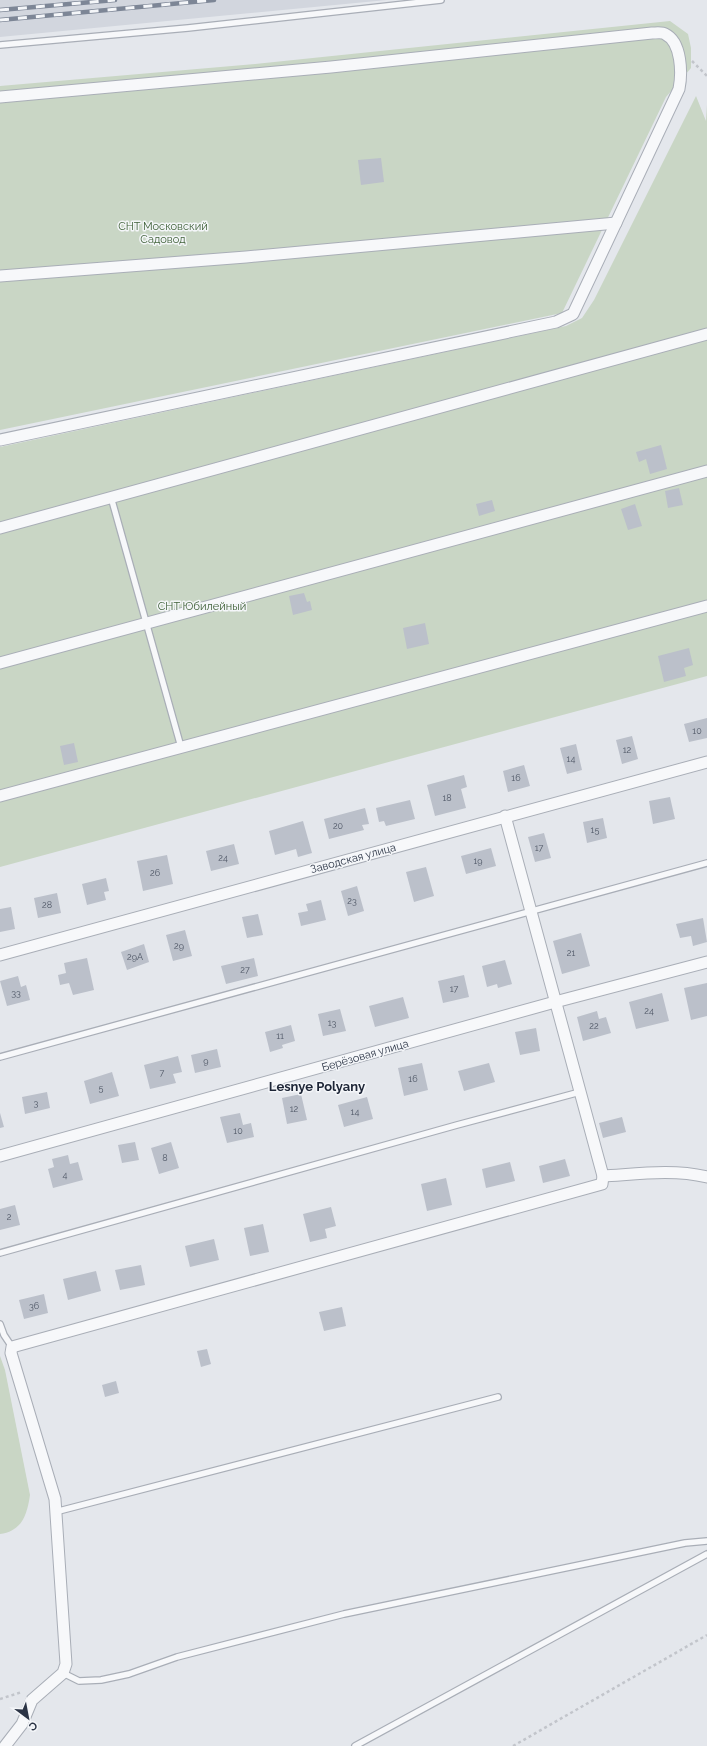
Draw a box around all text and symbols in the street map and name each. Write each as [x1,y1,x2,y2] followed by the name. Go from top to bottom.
[118,220,208,246] park label: СНТ Московский Садовод
[158,600,246,613] park label: СНТ Юбилейный
[692,726,702,736] house number: 10
[623,745,632,755] house number: 12
[567,754,575,764] house number: 14
[511,773,521,783] house number: 16
[442,793,452,803] house number: 18
[333,821,344,831] house number: 20
[591,825,599,835] house number: 15
[309,841,397,876] street label: Заводская улица
[535,843,543,853] house number: 17
[218,853,228,863] house number: 24
[473,856,483,866] house number: 19
[150,868,161,878] house number: 26
[347,896,357,906] house number: 23
[42,900,52,910] house number: 28
[174,941,184,951] house number: 29
[567,948,575,958] house number: 21
[127,952,143,962] house number: 29А
[240,965,250,975] house number: 27
[450,984,458,994] house number: 17
[11,988,21,998] house number: 33
[644,1006,654,1016] house number: 24
[328,1018,337,1028] house number: 13
[589,1021,599,1031] house number: 22
[276,1031,284,1041] house number: 11
[320,1037,410,1074] street label: Берёзовая улица
[203,1056,209,1066] house number: 9
[160,1068,165,1078] house number: 7
[408,1074,418,1084] house number: 16
[269,1079,365,1094] district label: Lesnye Polyany
[99,1083,104,1093] house number: 5
[34,1098,39,1108] house number: 3
[290,1104,299,1114] house number: 12
[351,1107,359,1117] house number: 14
[233,1126,243,1136] house number: 10
[162,1153,168,1163] house number: 8
[63,1170,68,1180] house number: 4
[7,1212,12,1222] house number: 2
[29,1301,40,1311] house number: 36
[8,1698,48,1738] north arrow
[26,1719,40,1734] text: С

